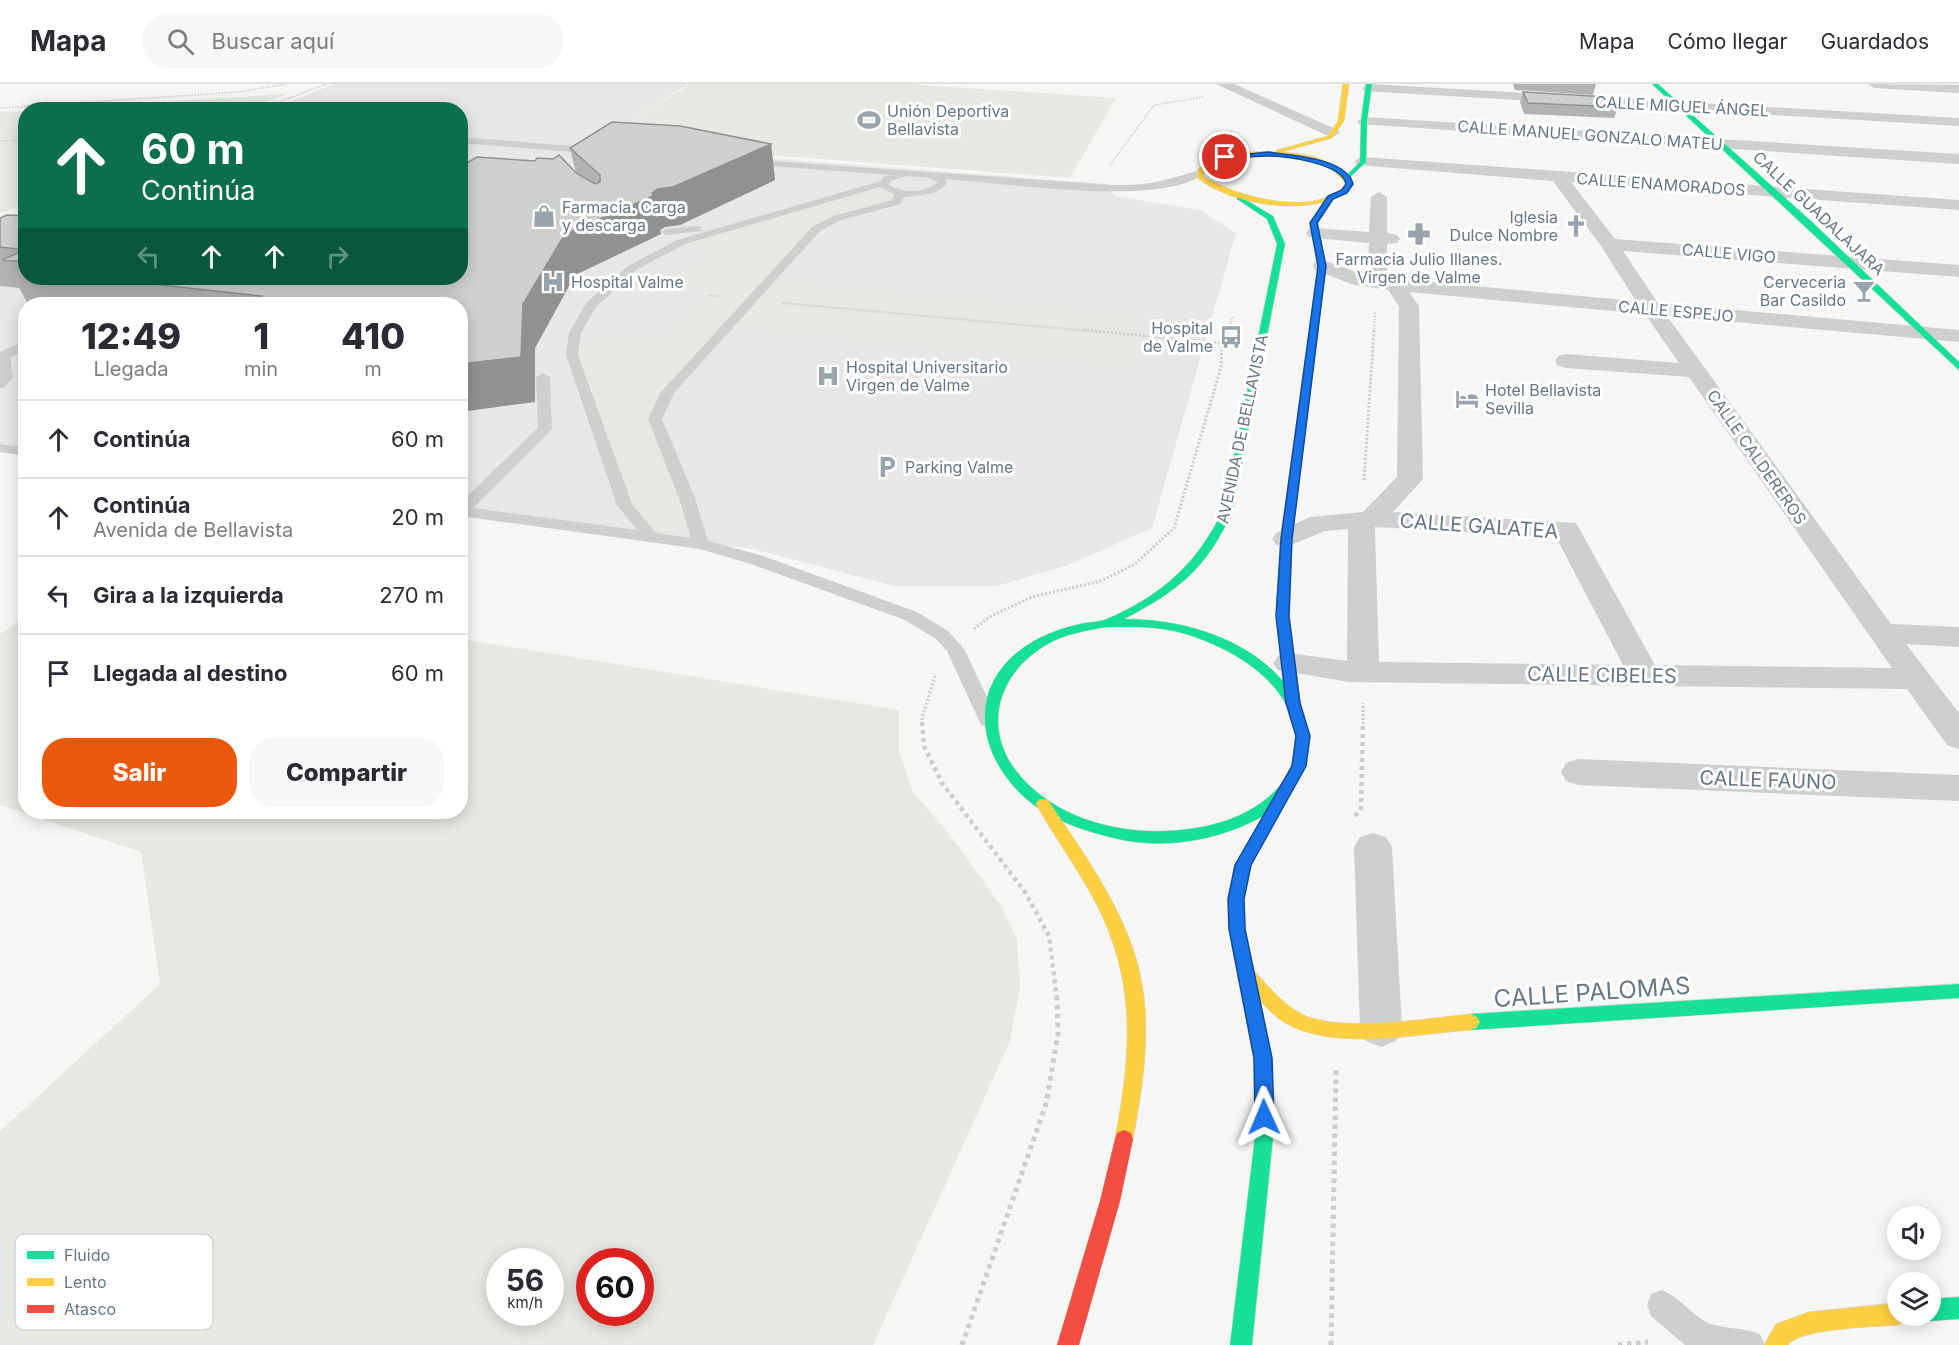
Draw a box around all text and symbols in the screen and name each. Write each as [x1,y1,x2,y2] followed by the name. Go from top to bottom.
[143,14,563,68] search box
[30,24,107,58] text: Mapa
[164,25,197,58] icon: search
[212,28,334,54] text: Buscar aquí
[1579,29,1635,54] text: Mapa
[1668,29,1787,54] text: Cómo llegar
[1820,29,1929,54] text: Guardados
[1595,91,1769,121] street label: CALLE MIGUEL ÁNGEL
[887,101,1009,139] place label: Unión Deportiva Bellavista
[856,107,882,133] sports icon: Unión Deportiva Bellavista
[1457,116,1723,154] street label: CALLE MANUEL GONZALO MATEU
[141,123,245,174] text: 60 m
[42,126,120,204] icon: ahead
[1199,131,1250,182] pin
[1208,140,1241,173] icon: arrive
[1749,147,1889,279] street label: CALLE GUADALAJARA
[1576,168,1746,200] street label: CALLE ENAMORADOS
[141,174,255,207] text: Continúa
[562,197,686,235] place label: Farmacia. Carga y descarga
[531,203,557,229] shop icon: Farmacia. Carga y descarga
[1450,207,1558,245] place label: Iglesia Dulce Nombre
[1563,213,1589,239] church icon: Iglesia Dulce Nombre
[1406,221,1432,247] pharmacy icon: Farmacia Julio Illanes. Virgen de Valme
[1681,239,1777,267] street label: CALLE VIGO
[132,240,165,273] icon: left
[195,240,228,273] icon: ahead
[258,240,291,273] icon: ahead
[321,240,354,273] icon: right
[1335,249,1503,287] place label: Farmacia Julio Illanes. Virgen de Valme
[540,269,566,295] hospital icon: Hospital Valme
[571,272,684,292] place label: Hospital Valme
[1760,272,1846,310] place label: Cerveceria Bar Casildo
[1851,278,1877,304] bar icon: Cerveceria Bar Casildo
[1617,296,1735,326] street label: CALLE ESPEJO
[81,314,181,358] text: 12:49
[253,314,269,358] text: 1
[341,314,405,358] text: 410
[1143,318,1213,356] place label: Hospital de Valme
[1218,324,1244,350] bus stop icon: Hospital de Valme
[1212,333,1272,525] street label: AVENIDA DE BELLAVISTA
[94,357,168,381] text: Llegada
[244,357,278,381] text: min
[364,357,382,381] text: m
[846,357,1008,395] place label: Hospital Universitario Virgen de Valme
[815,363,841,389] hospital icon: Hospital Universitario Virgen de Valme
[1485,380,1601,418] place label: Hotel Bellavista Sevilla
[1454,386,1480,412] hotel icon: Hotel Bellavista Sevilla
[1703,386,1811,528] street label: CALLE CALDEREROS
[42,423,75,456] icon: ahead
[93,426,191,452] text: Continúa
[391,426,444,452] text: 60 m
[874,454,900,480] parking icon: Parking Valme
[905,457,1013,477] place label: Parking Valme
[93,492,191,518] text: Continúa
[42,501,75,534] icon: ahead
[391,504,444,530] text: 20 m
[1399,508,1559,544] street label: CALLE GALATEA
[93,518,293,542] text: Avenida de Bellavista
[42,579,75,612] icon: left
[93,582,284,608] text: Gira a la izquierda
[379,582,444,608] text: 270 m
[42,657,75,690] icon: arrive
[93,660,287,686] text: Llegada al destino
[391,660,444,686] text: 60 m
[1527,662,1677,688] street label: CALLE CIBELES
[42,738,237,807] button: Salir
[249,738,444,807] button: Compartir
[1699,766,1837,794] street label: CALLE FAUNO
[1493,971,1691,1013] street label: CALLE PALOMAS
[1232,1085,1296,1149] position arrow
[1887,1206,1941,1326] map controls
[1887,1206,1941,1260] button: sound
[15,1234,213,1330] legend
[64,1245,110,1265] text: Fluido
[576,1248,654,1326] speed limit sign: 60
[506,1262,544,1298] text: 56
[64,1272,107,1292] text: Lento
[1887,1272,1941,1326] button: layers
[507,1293,543,1312] text: km/h
[64,1299,116,1319] text: Atasco

